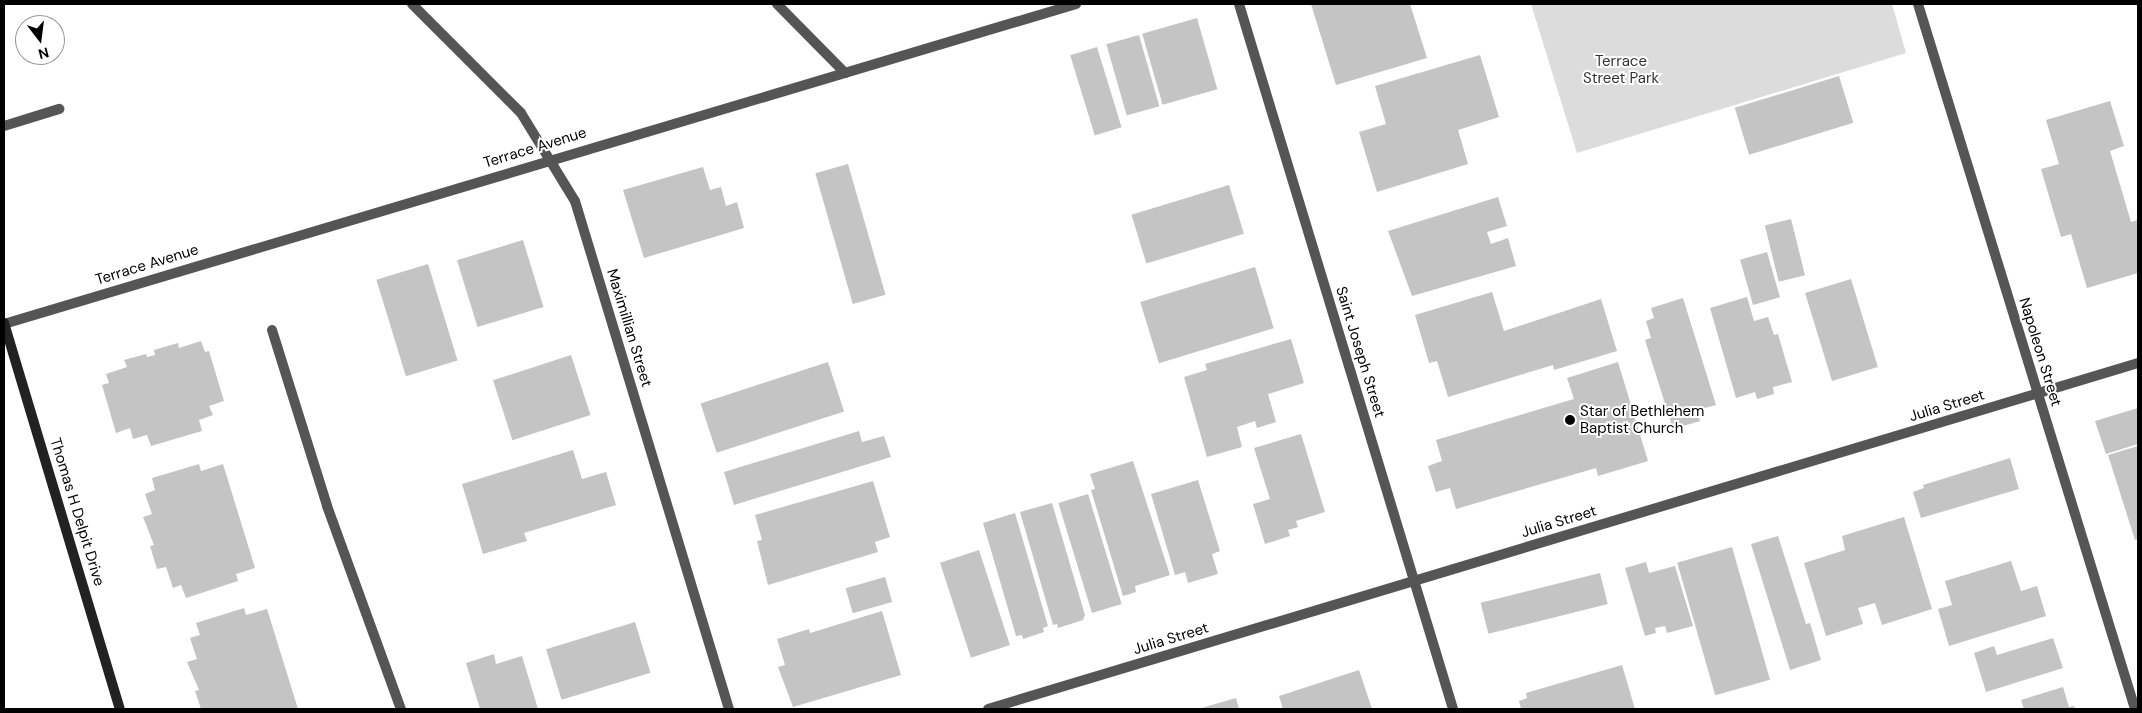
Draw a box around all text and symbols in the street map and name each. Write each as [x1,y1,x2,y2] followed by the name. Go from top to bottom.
[15,15,65,65] north arrow
[36,44,51,64] text: N
[1583,52,1659,87] park label: Terrace Street Park
[481,124,589,172] street label: Terrace Avenue
[93,241,201,289] street label: Terrace Avenue
[603,267,655,389] street label: Maximillian Street
[1332,284,1388,420] street label: Saint Joseph Street
[2015,295,2065,409] street label: Napoleon Street
[1907,386,1987,426] street label: Julia Street
[1580,402,1704,437] place label: Star of Bethlehem Baptist Church
[1564,414,1576,426] marker: Star of Bethlehem Baptist Church
[46,436,108,588] street label: Thomas H Delpit Drive
[1519,502,1599,542] street label: Julia Street
[1131,619,1211,659] street label: Julia Street

